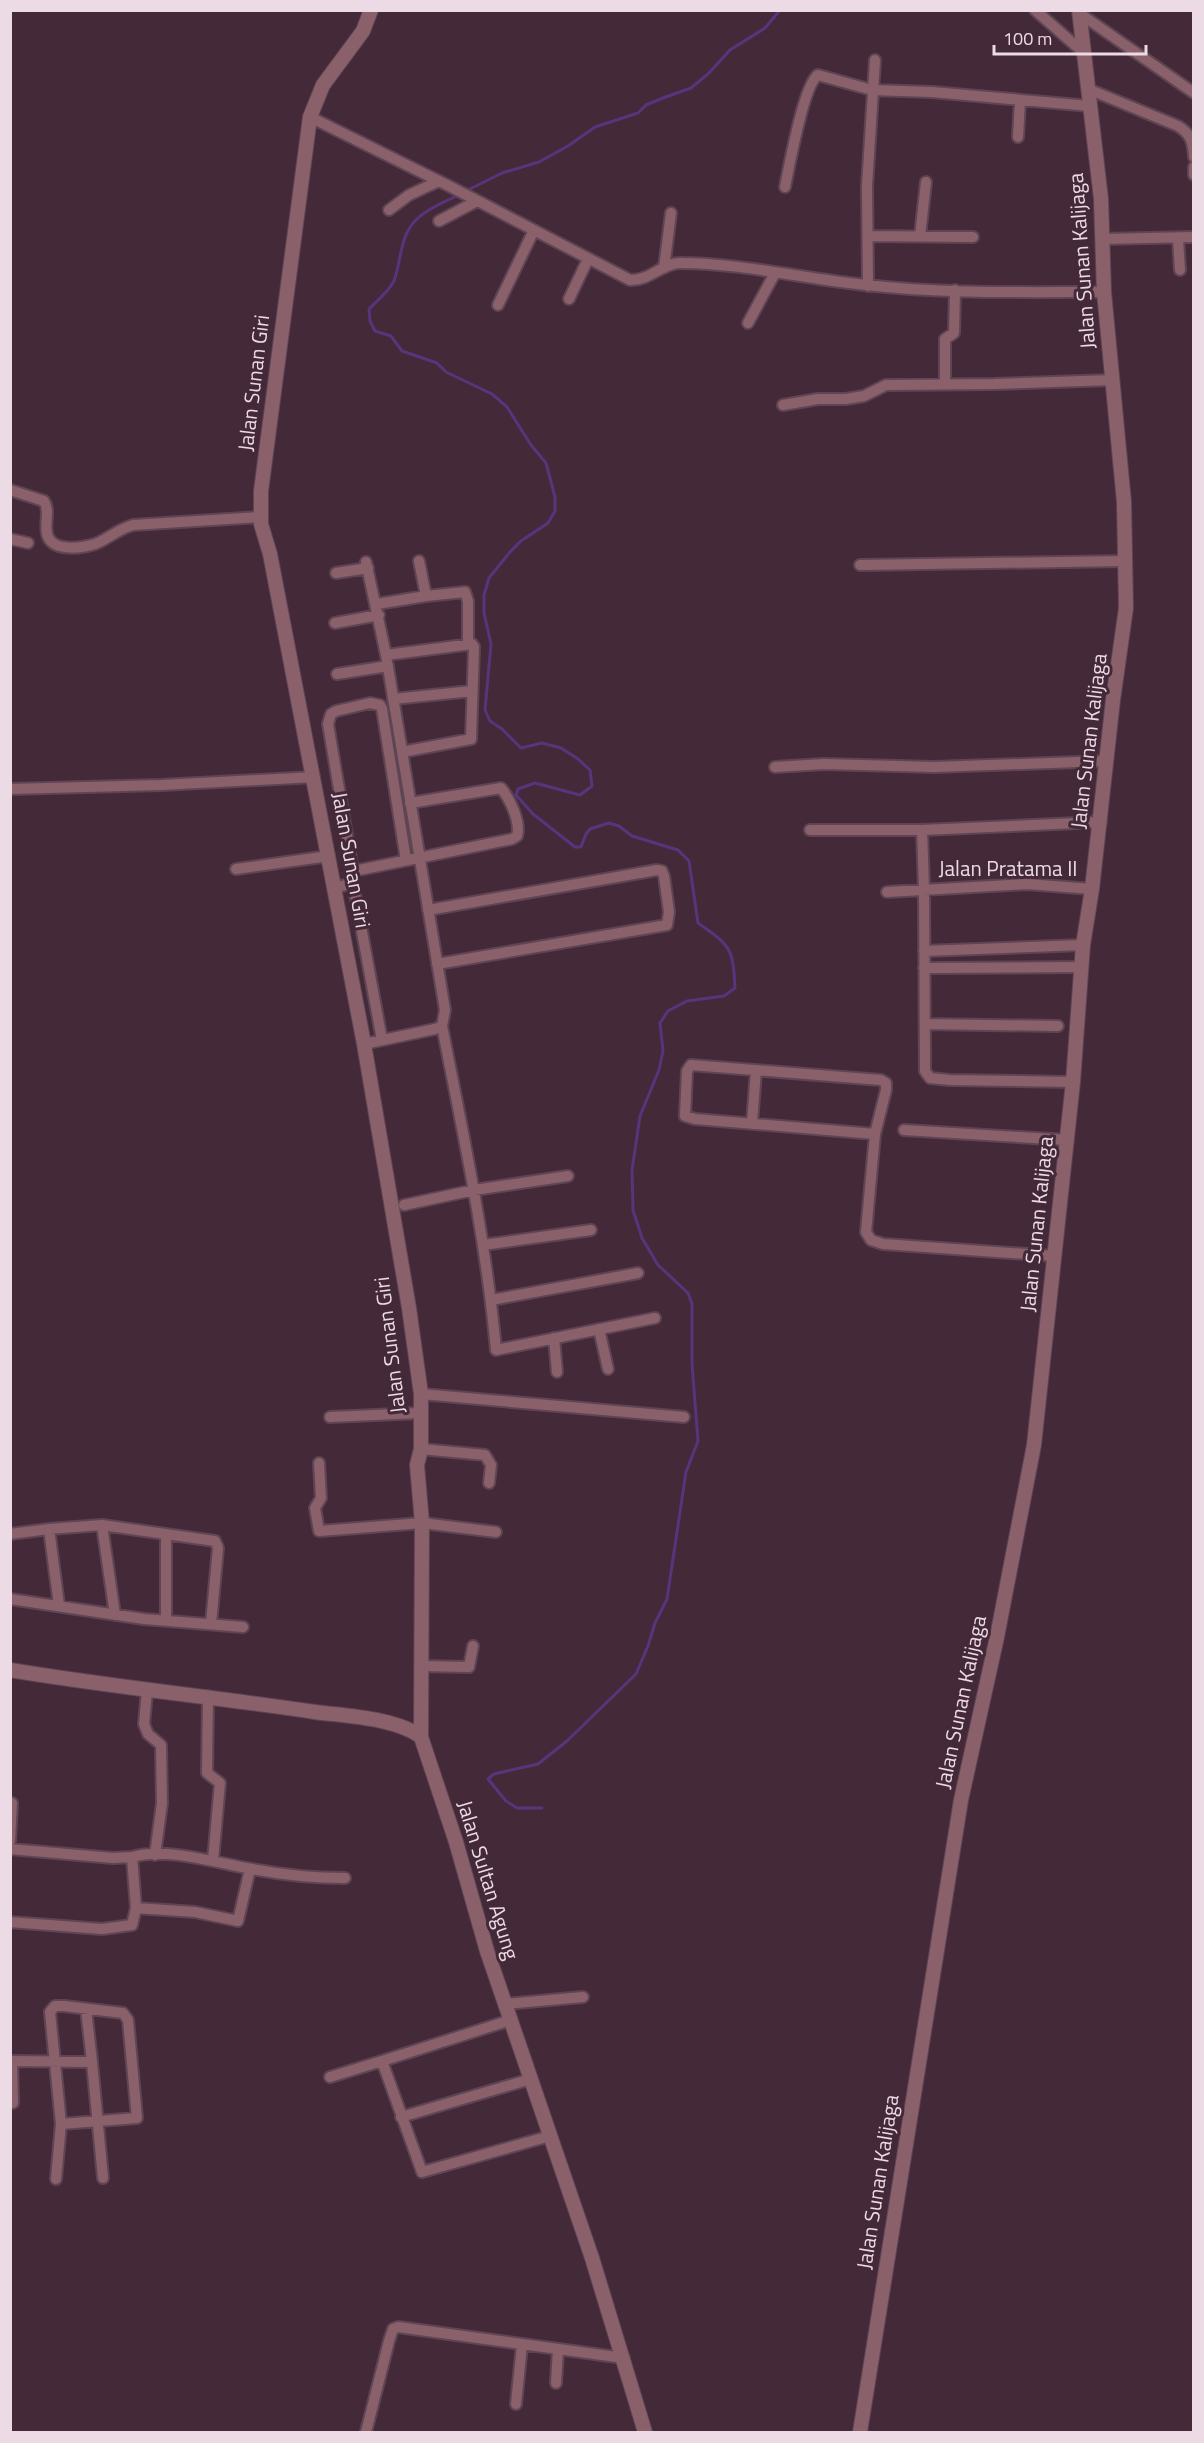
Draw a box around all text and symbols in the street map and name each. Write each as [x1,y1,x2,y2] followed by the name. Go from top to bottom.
[994,18,1146,56] scale bar
[1003,25,1052,52] text: 100 m
[1059,171,1103,350] street label: Jalan Sunan Kalijaga
[229,313,277,453] street label: Jalan Sunan Giri
[1061,651,1115,830] street label: Jalan Sunan Kalijaga
[324,789,380,930] street label: Jalan Sunan Giri
[938,852,1078,884] street label: Jalan Pratama II
[1011,1134,1061,1313] street label: Jalan Sunan Kalijaga
[365,1275,413,1415] street label: Jalan Sunan Giri
[926,1612,994,1791] street label: Jalan Sunan Kalijaga
[449,1796,528,1964] street label: Jalan Sultan Agung
[847,2092,907,2271] street label: Jalan Sunan Kalijaga

